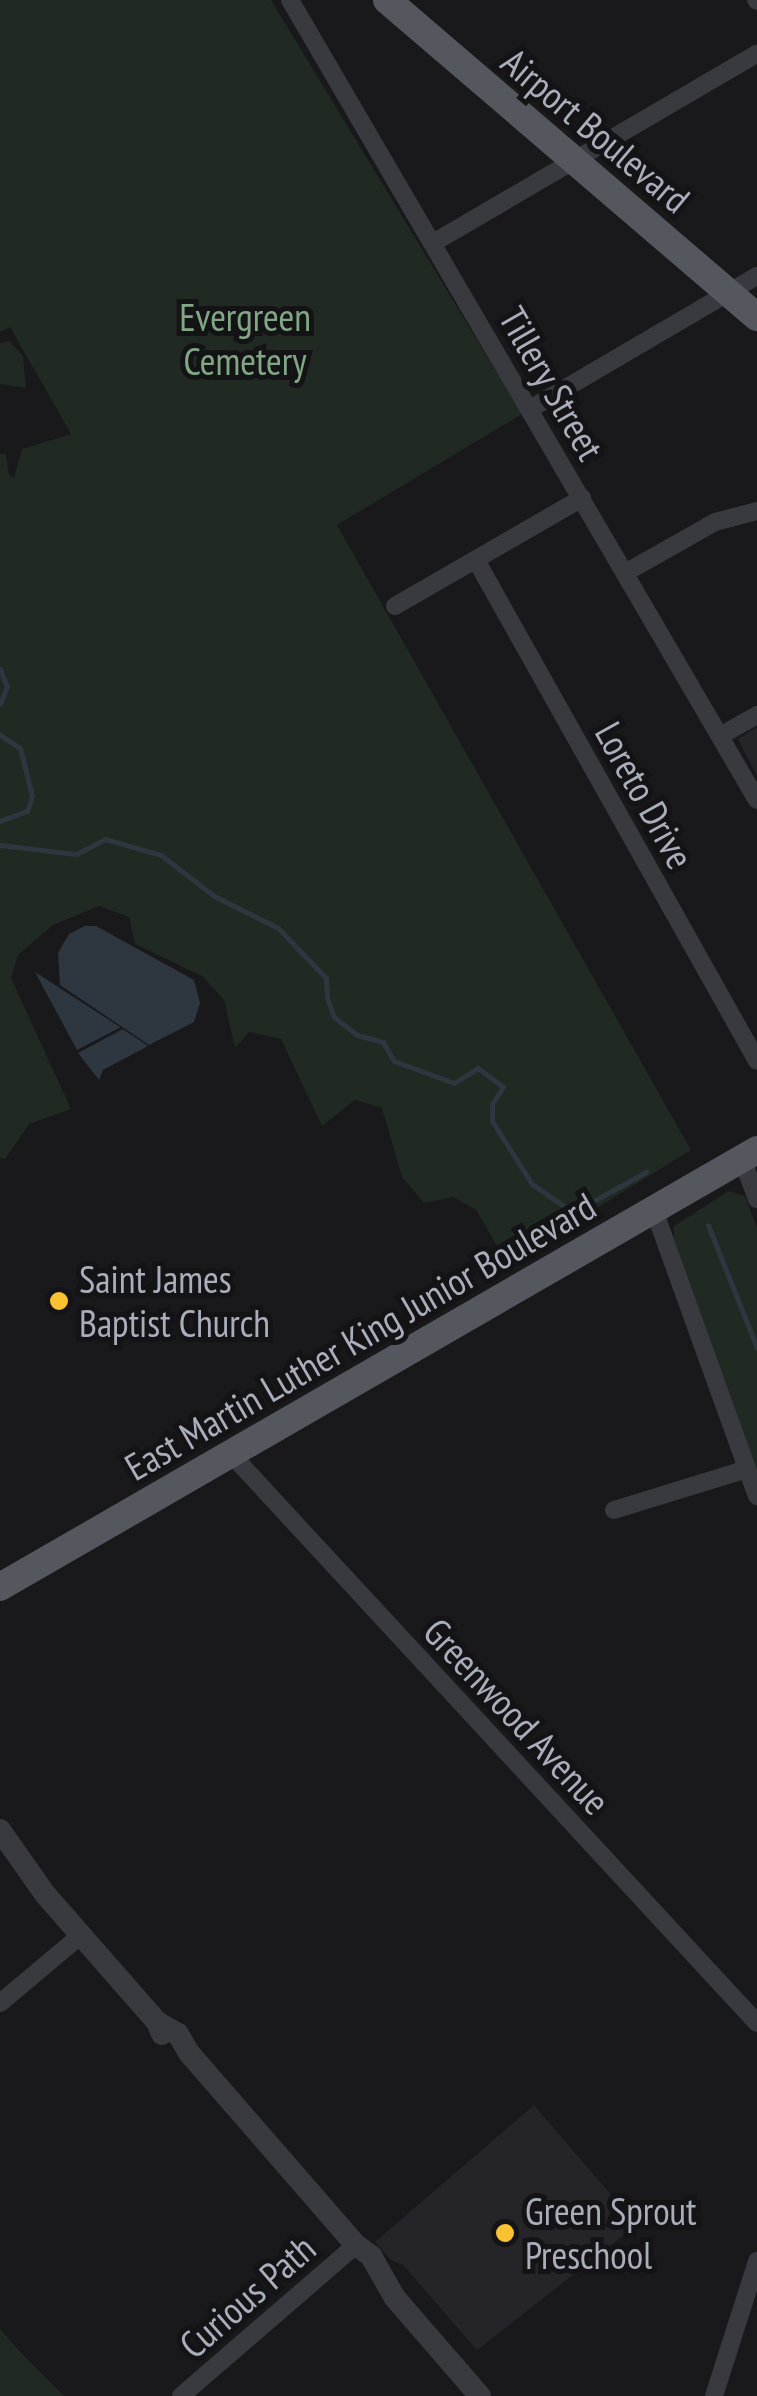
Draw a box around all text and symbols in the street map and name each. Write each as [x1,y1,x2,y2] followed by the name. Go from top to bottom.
[493,38,699,222] street label: Airport Boulevard
[179,294,311,383] park label: Evergreen Cemetery
[490,298,614,468] street label: Tillery Street
[586,714,704,876] street label: Loreto Drive
[117,1182,603,1490] street label: East Martin Luther King Junior Boulevard
[79,1256,270,1346] place label: Saint James Baptist Church
[48,1290,70,1312] marker: Saint James Baptist Church
[414,1608,620,1824] street label: Greenwood Avenue
[525,2188,696,2278] place label: Green Sprout Preschool
[494,2222,516,2244] marker: Green Sprout Preschool
[170,2225,324,2367] street label: Curious Path

